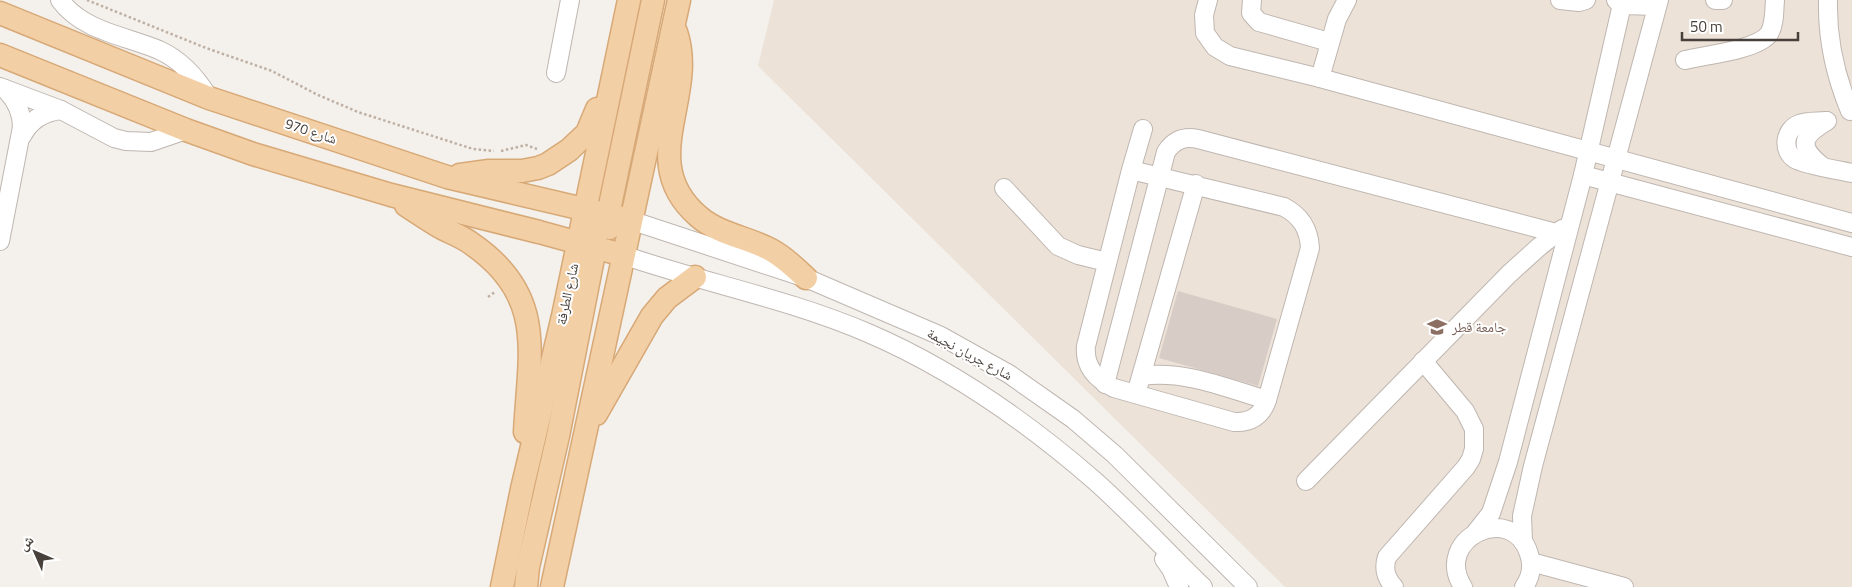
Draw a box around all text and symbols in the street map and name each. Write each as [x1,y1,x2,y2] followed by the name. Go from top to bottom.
[1682,10,1798,42] scale bar
[1690,15,1723,38] text: 50 m
[283,112,340,149] street label: شارع 970
[550,261,583,327] street label: شارع الطرفة
[1426,316,1448,338] school or university icon: جامعة قطر
[1451,316,1506,337] place label: جامعة قطر
[924,322,1017,385] street label: شارع جريان نجيمة
[10,527,60,577] north arrow
[13,530,38,555] text: ش

